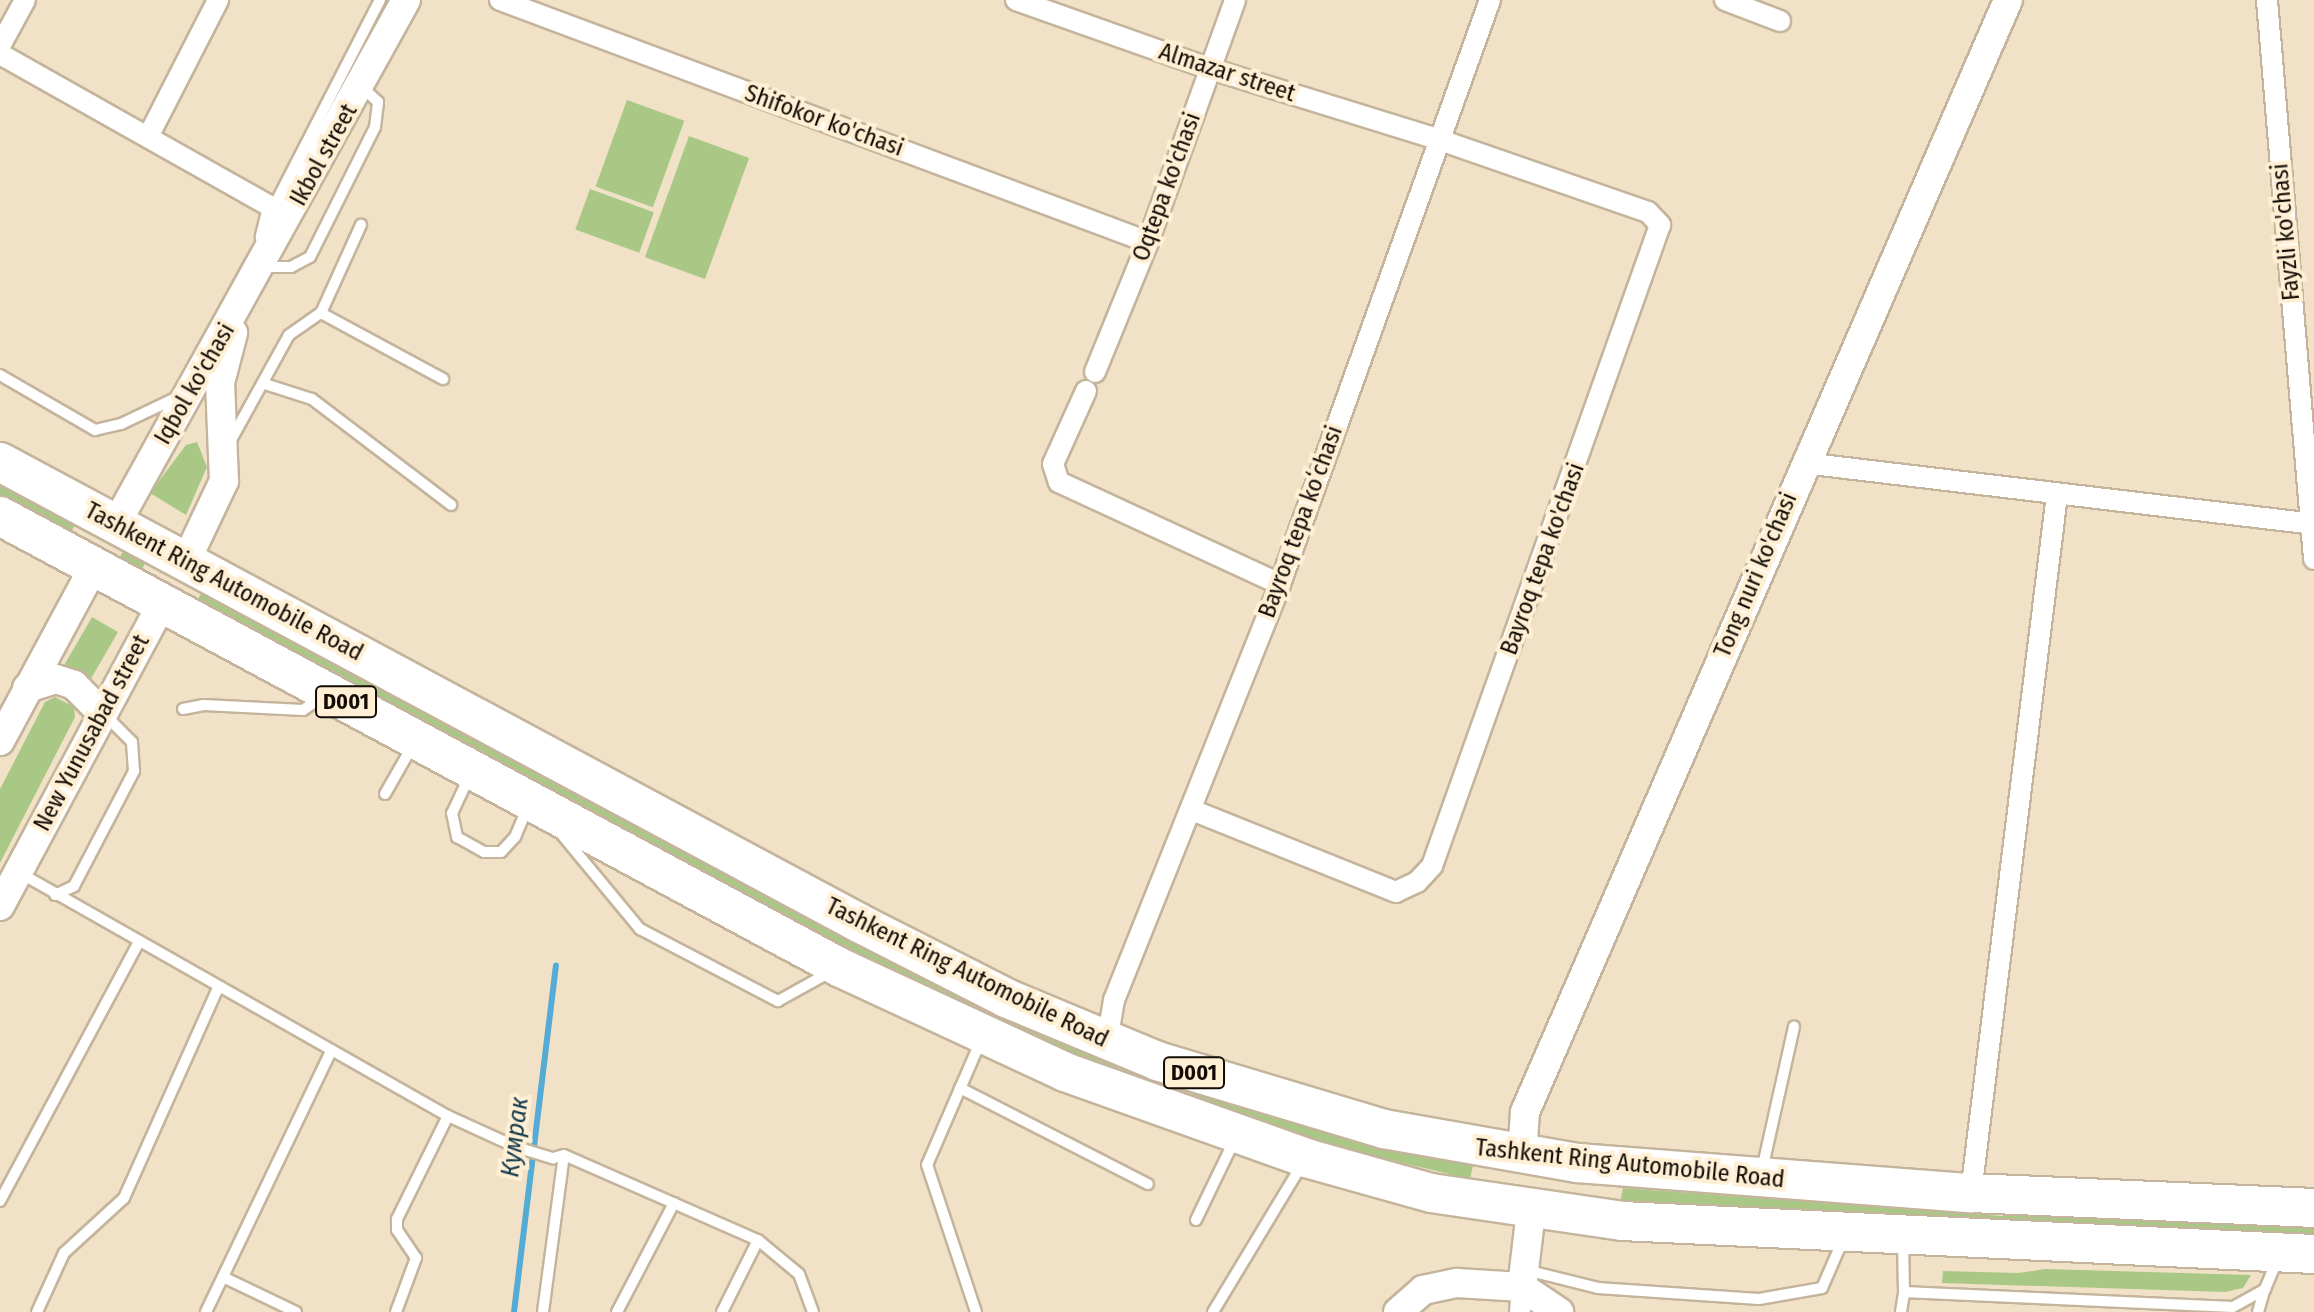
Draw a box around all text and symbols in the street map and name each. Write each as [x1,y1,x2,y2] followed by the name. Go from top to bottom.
[1155,37,1299,109] street label: Almazar street
[741,79,907,163] street label: Shifokor ko'chasi
[284,99,364,211] street label: Ikbol street
[1127,109,1207,265] street label: Oqtepa ko'chasi
[2266,162,2306,302] street label: Fayzli ko'chasi
[149,318,241,450] street label: Iqbol ko'chasi
[1253,422,1349,622] street label: Bayroq tepa koʻchasi
[1495,459,1591,659] street label: Bayroq tepa ko'chasi
[1708,488,1804,662] street label: Tong nuri ko'chasi
[80,496,368,668] street label: Tashkent Ring Automobile Road
[28,630,156,836] street label: New Yunusabad street
[314,684,378,720] road number: D001
[821,892,1113,1054] street label: Tashkent Ring Automobile Road
[1162,1055,1226,1091] road number: D001
[495,1095,535,1179] water label: Кумрак
[1474,1133,1786,1195] street label: Tashkent Ring Automobile Road

